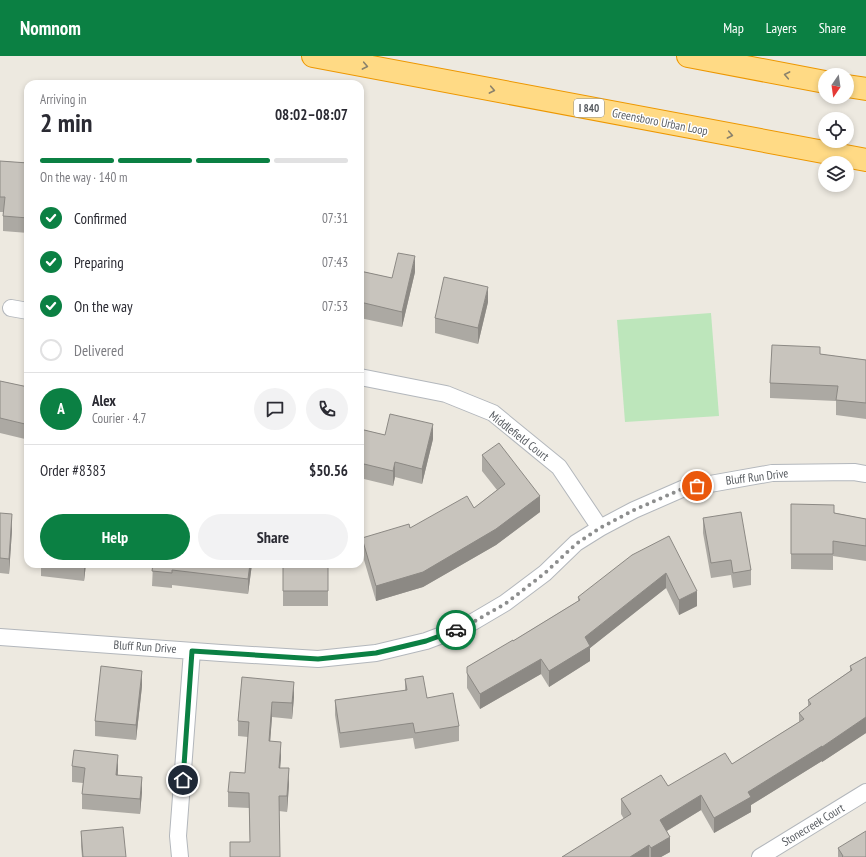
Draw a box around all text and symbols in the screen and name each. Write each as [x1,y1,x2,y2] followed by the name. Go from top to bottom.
[20,16,81,40] text: Nomnom
[723,19,744,37] text: Map
[766,19,797,37] text: Layers
[819,19,846,37] text: Share
[361,61,368,70] one-way arrow
[818,68,854,104] north arrow
[818,68,854,192] map controls
[784,71,790,79] one-way arrow
[489,85,495,94] one-way arrow
[40,91,87,108] text: Arriving in
[574,99,604,117] road number: I 840
[275,105,348,124] text: 08:02–08:07
[611,105,709,138] street label: Greensboro Urban Loop
[40,106,93,139] text: 2 min
[818,112,854,148] button: locate
[727,130,733,138] one-way arrow
[818,156,854,192] button: layers
[40,169,127,186] text: On the way · 140 m
[40,207,62,229] icon: check
[74,209,127,228] text: Confirmed
[322,210,348,227] text: 07:31
[40,251,62,273] icon: check
[74,253,124,272] text: Preparing
[322,254,348,271] text: 07:43
[40,295,62,317] icon: check
[74,297,133,316] text: On the way
[322,298,348,315] text: 07:53
[74,341,124,360] text: Delivered
[254,388,296,430] button: chat
[306,388,348,430] button: phone
[92,391,116,410] text: Alex
[57,399,65,418] text: A
[486,408,553,464] street label: Middlefield Court
[92,410,146,427] text: Courier · 4.7
[40,461,106,480] text: Order #8383
[309,461,348,480] text: $50.56
[725,465,789,488] street label: Bluff Run Drive
[680,469,714,503] pin
[686,475,708,497] icon: bag
[40,514,190,560] button: Help
[198,514,348,560] button: Share
[436,610,476,650] courier
[445,619,467,641] icon: car
[113,637,177,656] street label: Bluff Run Drive
[166,763,200,797] pin
[172,769,194,791] icon: home
[779,800,847,849] street label: Stonecreek Court

